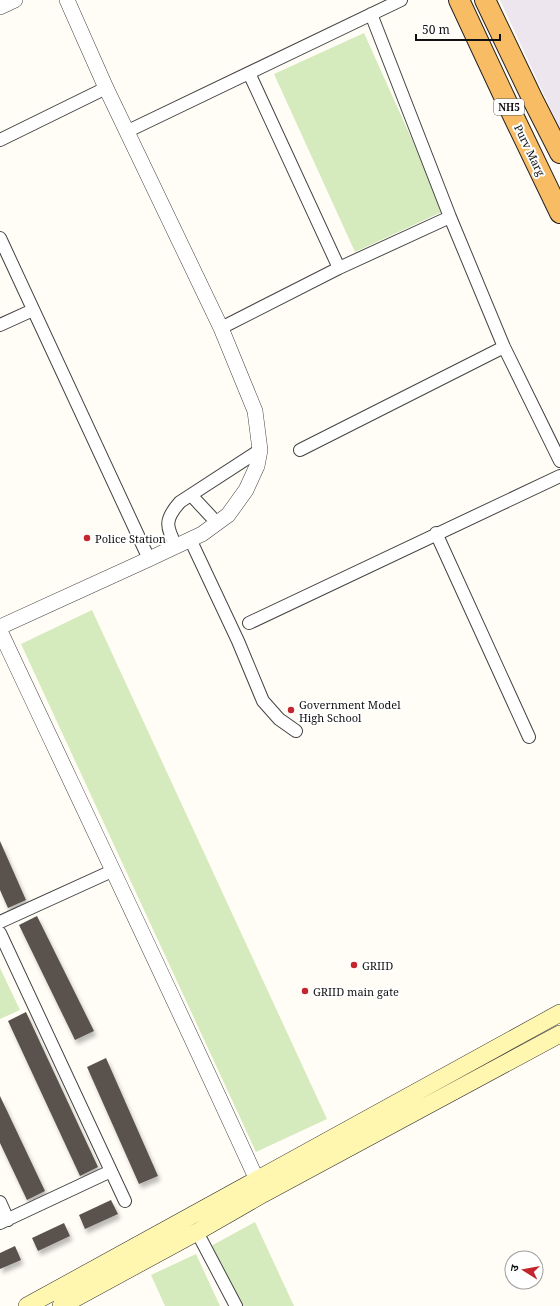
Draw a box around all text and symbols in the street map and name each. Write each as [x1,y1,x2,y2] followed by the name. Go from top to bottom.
[416,16,500,42] scale bar
[422,21,450,38] text: 50 m
[494,99,524,115] road number: NH5
[511,122,549,178] street label: Purv Marg
[95,531,166,546] place label: Police Station
[82,533,92,543] marker: Police Station
[299,697,401,725] place label: Government Model High School
[286,705,296,715] marker: Government Model High School
[362,958,393,973] place label: GRIID
[349,960,359,970] marker: GRIID
[313,984,399,999] place label: GRIID main gate
[300,986,310,996] marker: GRIID main gate
[504,1250,544,1290] north arrow
[506,1263,522,1273] text: उ

